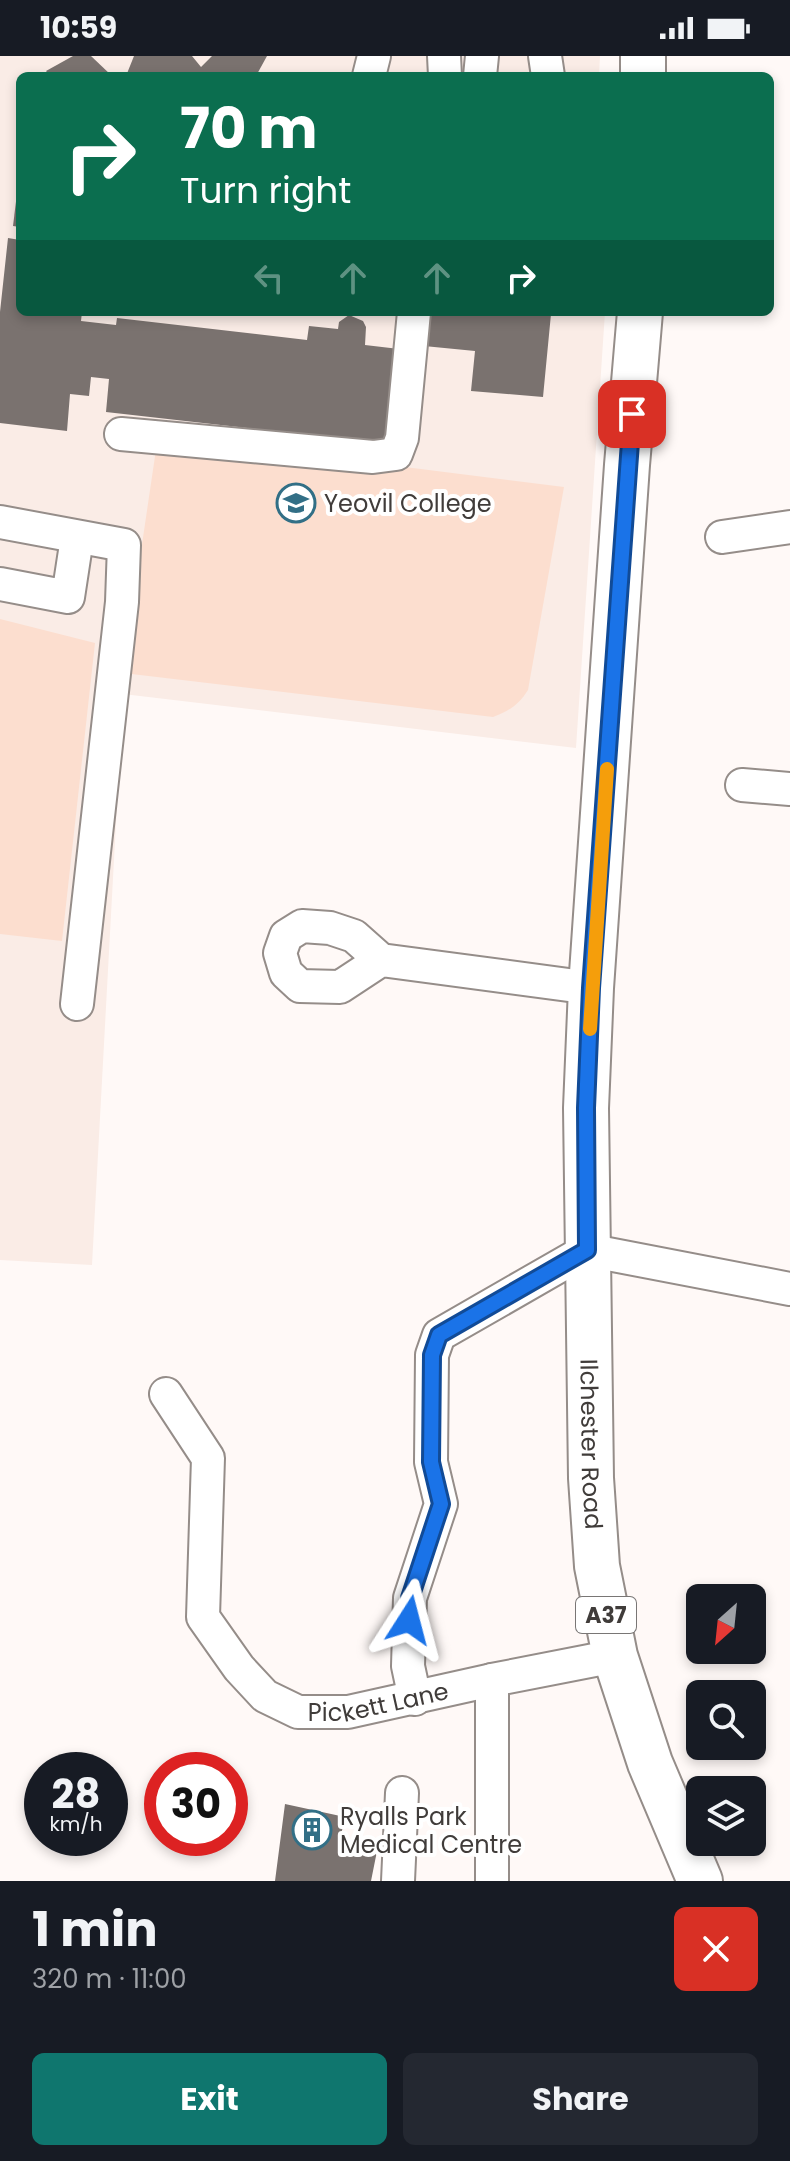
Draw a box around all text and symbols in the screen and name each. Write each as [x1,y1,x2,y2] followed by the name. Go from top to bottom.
[40,6,117,49] text: 10:59
[180,89,318,168] text: 70 m
[48,104,152,208] icon: right
[180,165,351,216] text: Turn right
[247,256,291,300] icon: left
[331,256,375,300] icon: ahead
[415,256,459,300] icon: ahead
[499,256,543,300] icon: right
[598,380,666,448] pin
[610,392,654,436] icon: arrive
[275,482,317,524] school or university icon: Yeovil College
[324,487,492,520] place label: Yeovil College
[573,1359,611,1530] street label: Ilchester Road
[367,1578,451,1662] position arrow
[686,1584,766,1664] north arrow
[686,1584,766,1856] map controls
[576,1597,636,1633] road number: A37
[308,1674,451,1729] street label: Pickett Lane
[686,1680,766,1760] button: search
[144,1752,248,1856] speed limit sign: 30
[52,1766,100,1822] text: 28
[686,1776,766,1856] button: layers
[340,1800,522,1861] place label: Ryalls Park Medical Centre
[291,1809,333,1851] building icon: Ryalls Park Medical Centre
[49,1810,103,1838] text: km/h
[32,1896,158,1963] text: 1 min
[674,1907,758,1991] button: close
[32,1961,187,1997] text: 320 m · 11:00
[32,2053,387,2145] button: Exit
[403,2053,758,2145] button: Share

